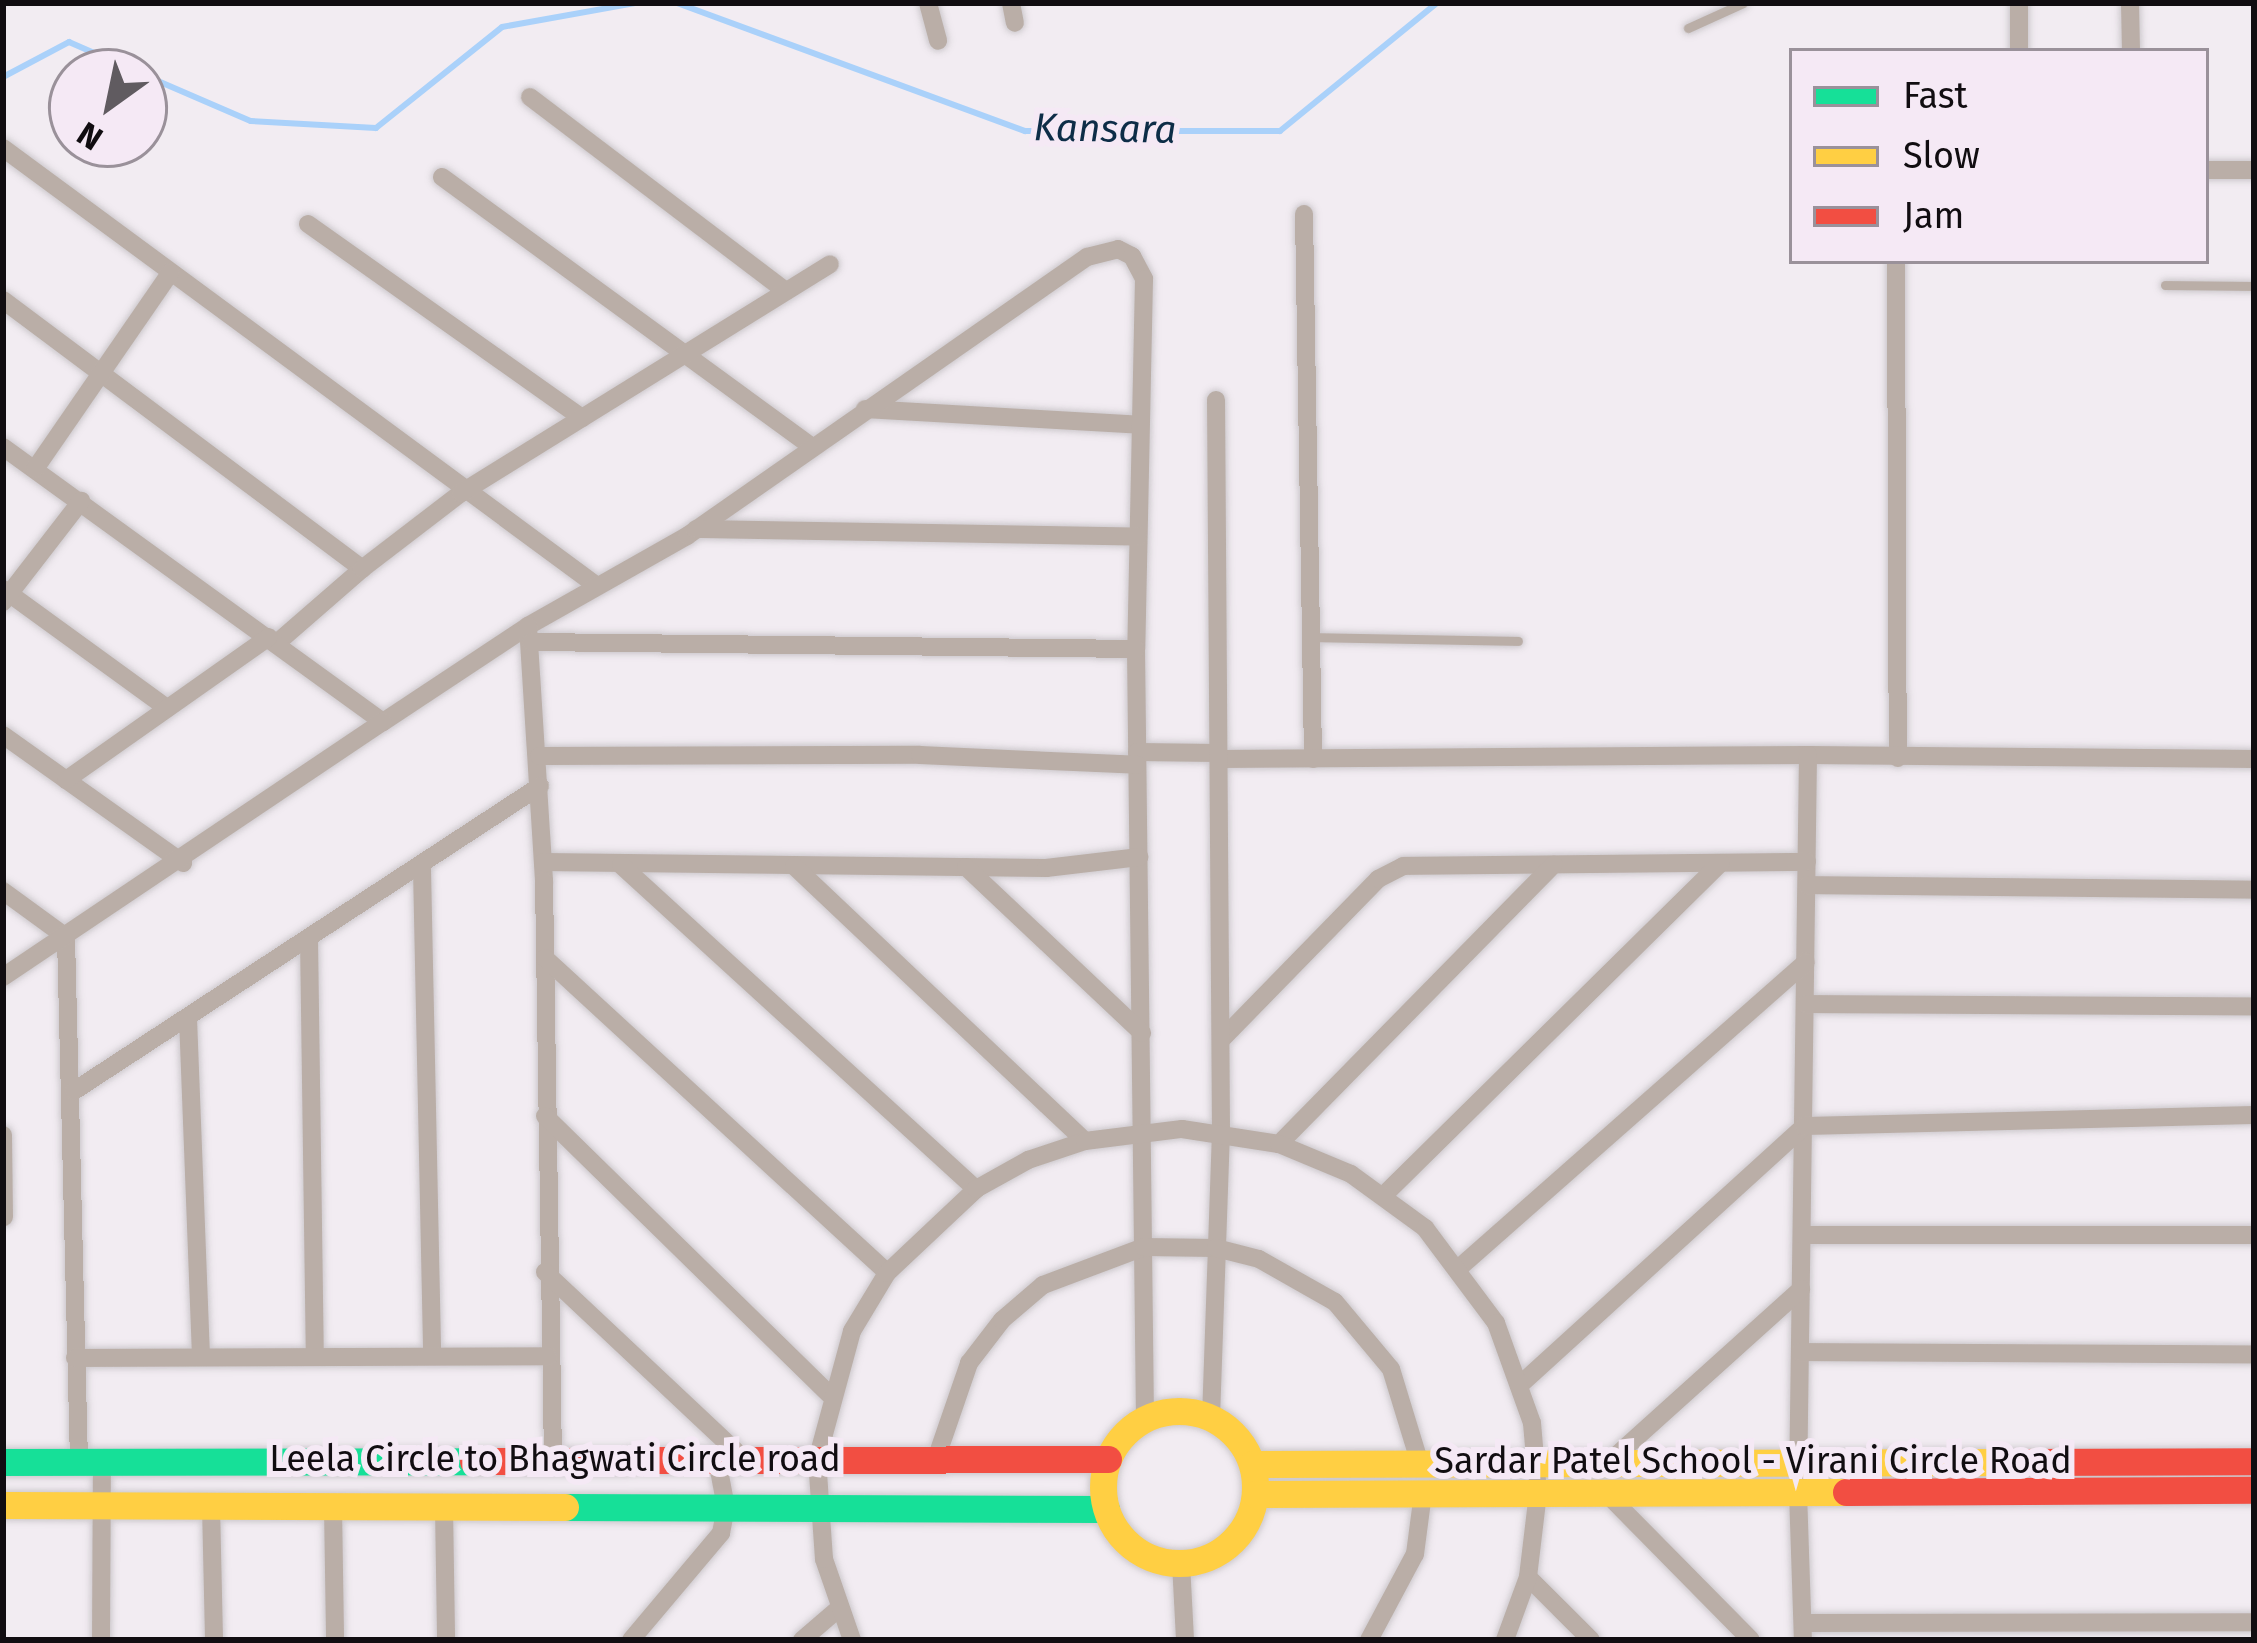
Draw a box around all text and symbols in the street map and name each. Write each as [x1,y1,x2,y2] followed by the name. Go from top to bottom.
[48,48,168,168] north arrow
[1789,48,2209,264] legend
[1903,74,1968,118] text: Fast
[1033,104,1177,154] water label: Kansara
[70,113,110,158] text: N
[1903,134,1980,178] text: Slow
[1903,194,1964,238] text: Jam
[269,1438,841,1482] street label: Leela Circle to Bhagwati Circle road
[1434,1440,2072,1484] street label: Sardar Patel School - Virani Circle Road

